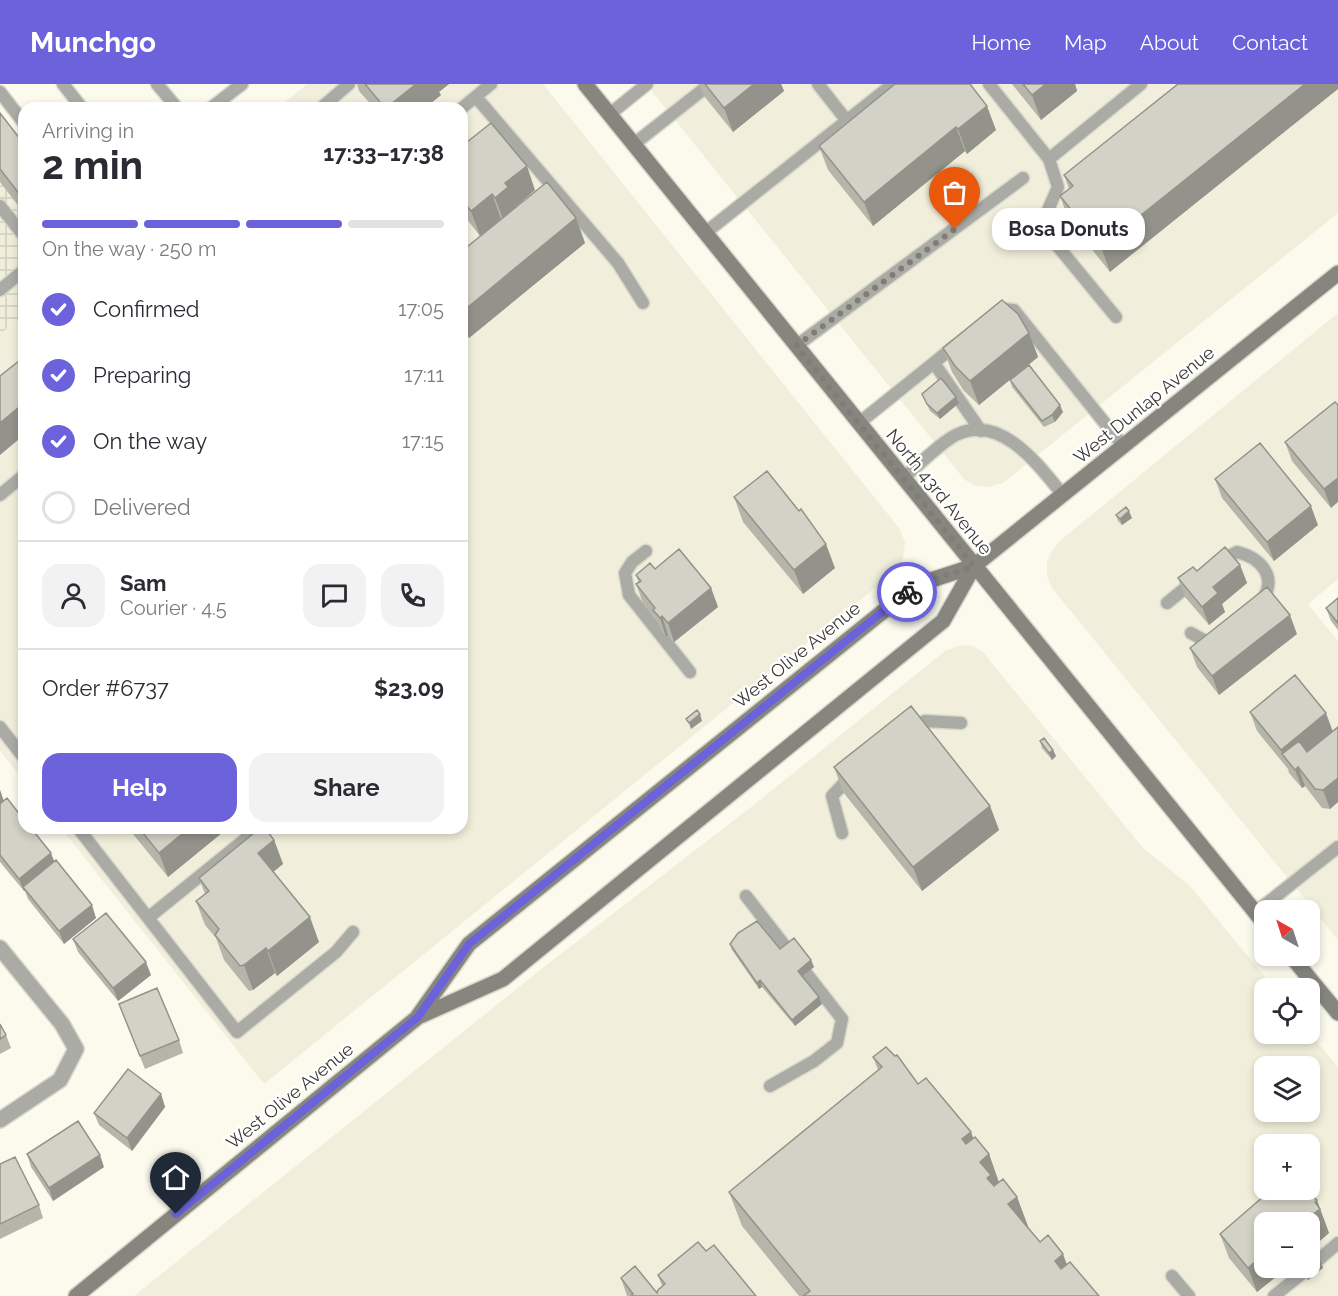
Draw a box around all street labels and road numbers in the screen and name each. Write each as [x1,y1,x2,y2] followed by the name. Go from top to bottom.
[1069,341,1218,468] street label: West Dunlap Avenue
[882,425,997,559] street label: North 43rd Avenue
[729,597,865,712] street label: West Olive Avenue
[222,1038,358,1153] street label: West Olive Avenue

